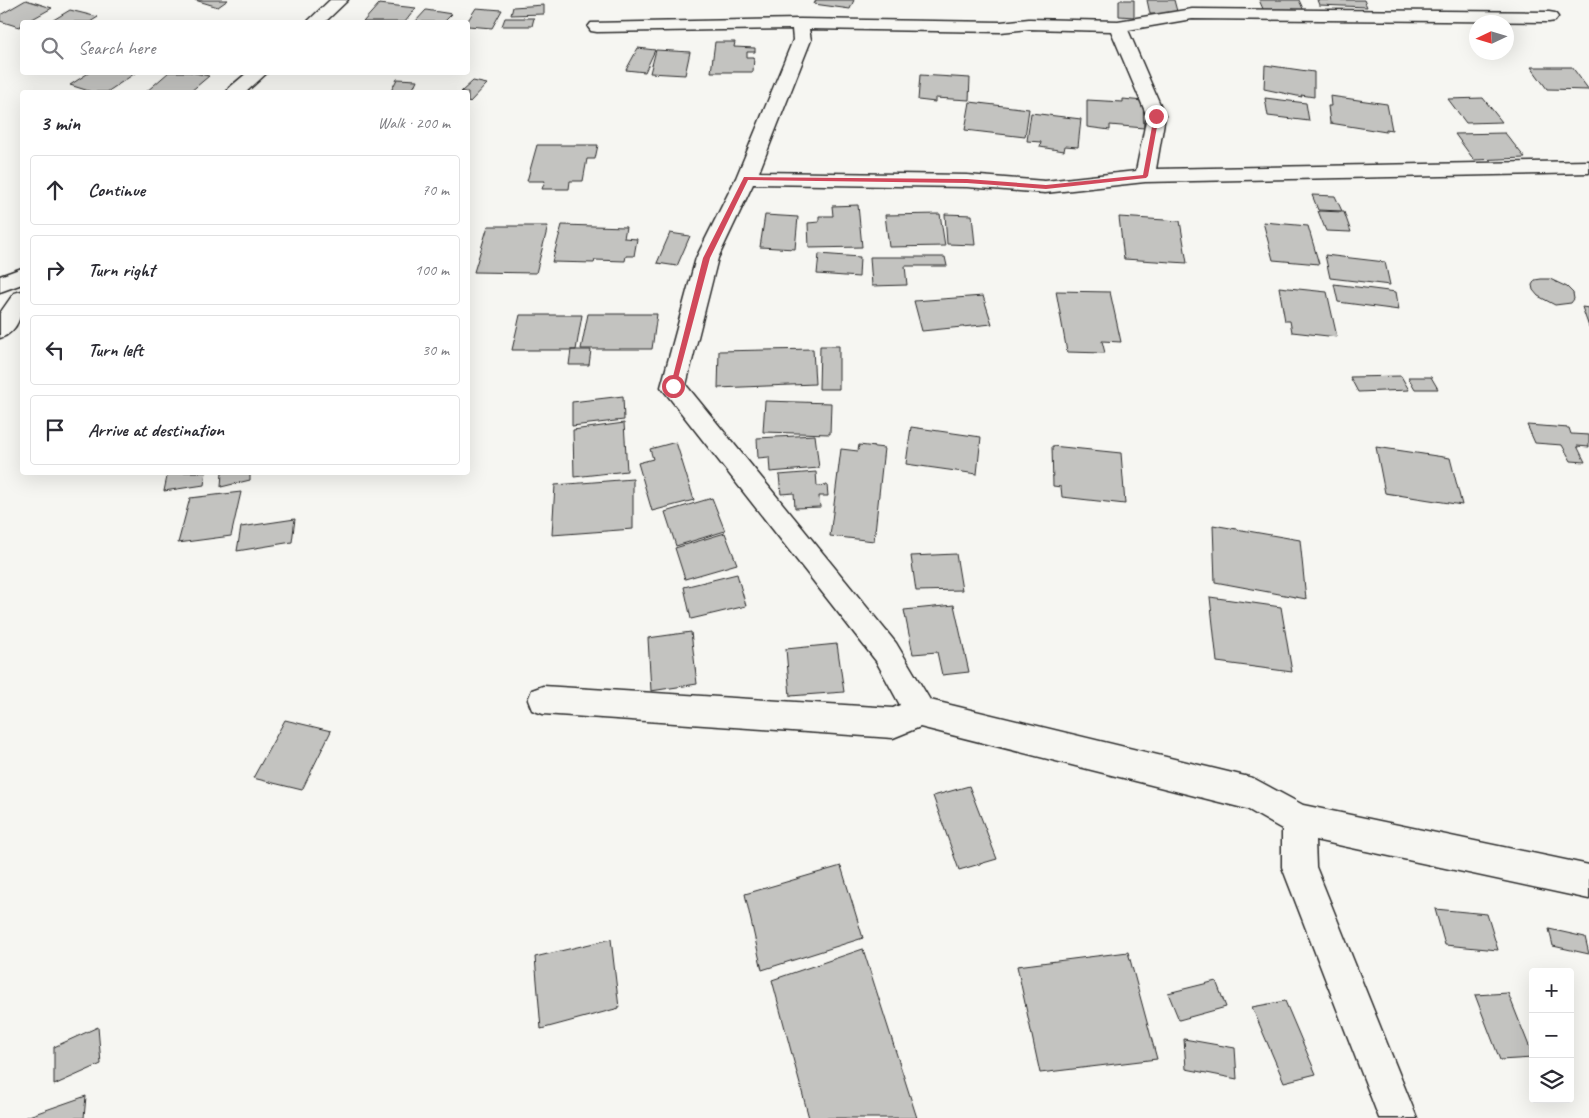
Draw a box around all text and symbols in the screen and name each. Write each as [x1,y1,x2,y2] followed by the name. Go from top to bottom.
[1469,15,1514,60] north arrow
[20,20,470,75] search box
[38,34,66,62] icon: search
[78,36,155,60] text: Search here
[1145,105,1168,128] route end
[40,110,80,136] text: 3 min
[378,113,450,133] text: Walk · 200 m
[41,176,69,204] icon: ahead
[88,178,145,202] text: Continue
[422,180,449,200] text: 70 m
[41,256,69,284] icon: right
[88,258,155,282] text: Turn right
[415,260,449,280] text: 100 m
[41,336,69,364] icon: left
[88,338,143,362] text: Turn left
[422,340,449,360] text: 30 m
[662,375,685,398] route start
[41,416,69,444] icon: arrive
[88,418,224,442] text: Arrive at destination
[1529,968,1574,1103] map controls
[1529,968,1574,1013] button: +
[1529,1013,1574,1058] button: −
[1529,1058,1574,1103] button: layers

